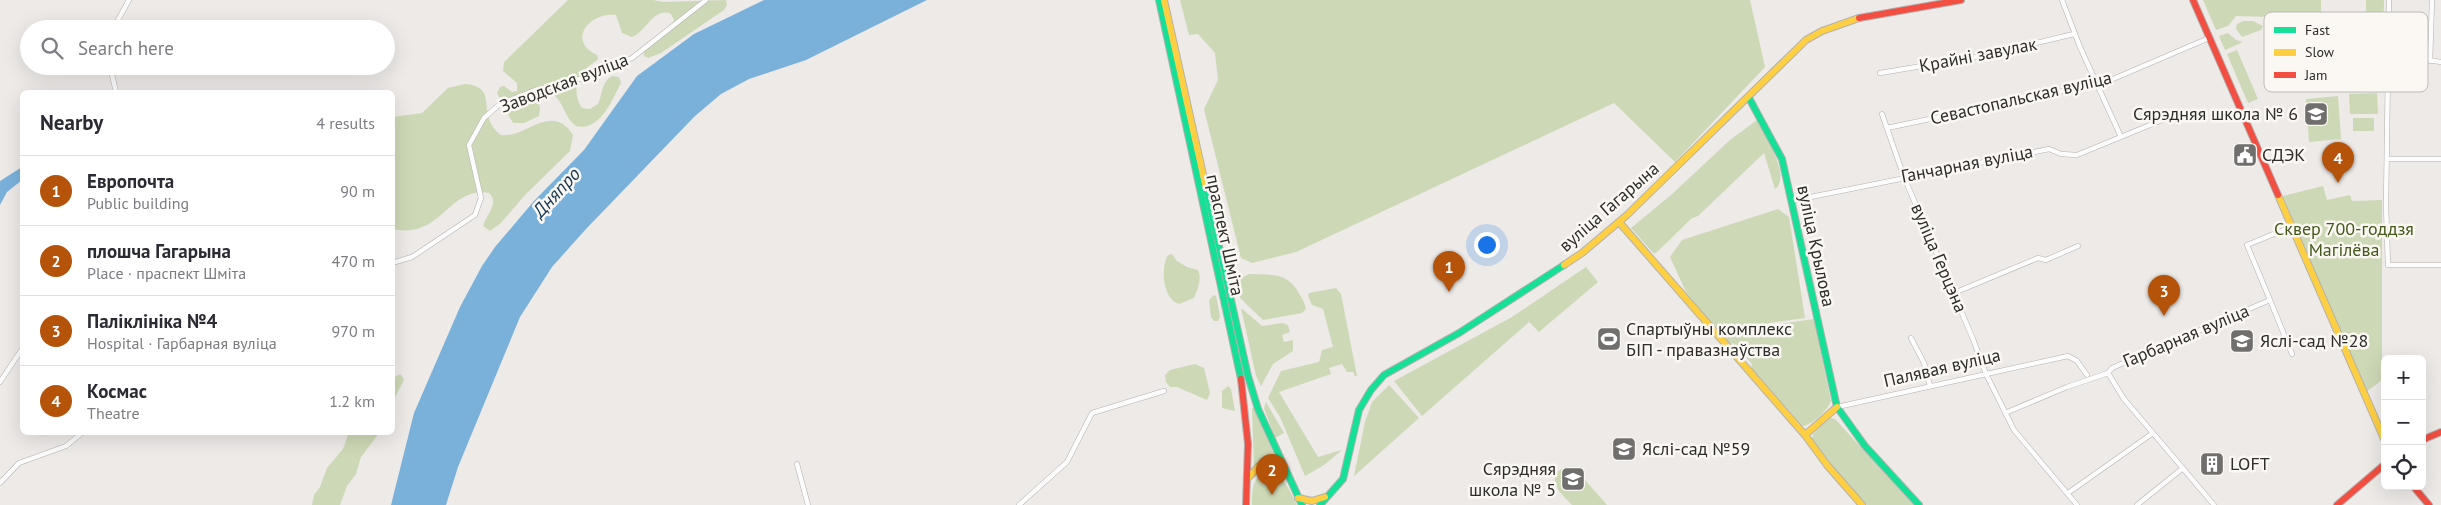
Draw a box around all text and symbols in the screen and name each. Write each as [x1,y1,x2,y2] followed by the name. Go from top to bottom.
[2264,12,2428,92] legend
[20,20,395,75] search box
[2305,21,2330,39] text: Fast
[1917,32,2039,77] street label: Крайні завулак
[38,34,66,62] icon: search
[78,36,174,60] text: Search here
[2305,43,2335,61] text: Slow
[496,47,631,118] street label: Заводская вуліца
[1928,65,2114,130] street label: Севастопальская вуліца
[2304,66,2327,84] text: Jam
[2303,101,2329,127] school or university icon: Сярэдняя школа № 6
[2133,102,2298,125] place label: Сярэдняя школа № 6
[40,109,103,136] text: Nearby
[316,113,375,133] text: 4 results
[1899,139,2035,188] street label: Ганчарная вуліца
[2232,142,2258,168] public building icon: СДЭК
[2322,142,2354,183] pin: 4
[2262,143,2305,166] place label: СДЭК
[1554,157,1664,256] street label: вуліца Гагарына
[525,162,585,224] water label: Дняпро
[87,169,174,193] text: Европочта
[1201,172,1250,298] street label: праспект Шміта
[51,181,61,201] text: 1
[340,181,375,201] text: 90 m
[1792,183,1841,309] street label: вуліца Крылова
[87,193,189,213] text: Public building
[1906,200,1973,316] street label: вуліца Герцэна
[2274,217,2414,261] park label: Сквер 700-годдзя Магілёва
[1474,232,1500,258] your location
[87,239,231,263] text: плошча Гагарына
[51,251,61,271] text: 2
[332,251,375,271] text: 470 m
[1433,251,1465,292] pin: 1
[87,263,246,283] text: Place · праспект Шміта
[2148,275,2180,316] pin: 3
[2119,299,2252,372] street label: Гарбарная вуліца
[87,309,217,333] text: Паліклініка №4
[1626,317,1792,361] place label: Спартыўны комплекс БІП - правазнаўства
[51,321,61,341] text: 3
[332,321,375,341] text: 970 m
[1596,326,1622,352] sports icon: Спартыўны комплекс БІП - правазнаўства
[2229,328,2255,354] school or university icon: Яслі-сад №28
[2260,329,2368,352] place label: Яслі-сад №28
[87,333,277,353] text: Hospital · Гарбарная вуліца
[1881,343,2003,392] street label: Палявая вуліца
[2381,355,2426,490] map controls
[2381,355,2426,400] button: +
[87,379,147,403] text: Космас
[51,391,61,411] text: 4
[329,391,375,411] text: 1.2 km
[2381,400,2426,445] button: −
[87,403,140,423] text: Theatre
[1611,436,1637,462] school or university icon: Яслі-сад №59
[1642,437,1750,460] place label: Яслі-сад №59
[2381,445,2426,490] button: locate
[2199,451,2225,477] building icon: LOFT
[2230,452,2270,475] place label: LOFT
[1256,454,1288,495] pin: 2
[1469,457,1556,501] place label: Сярэдняя школа № 5
[1560,466,1586,492] school or university icon: Сярэдняя школа № 5

